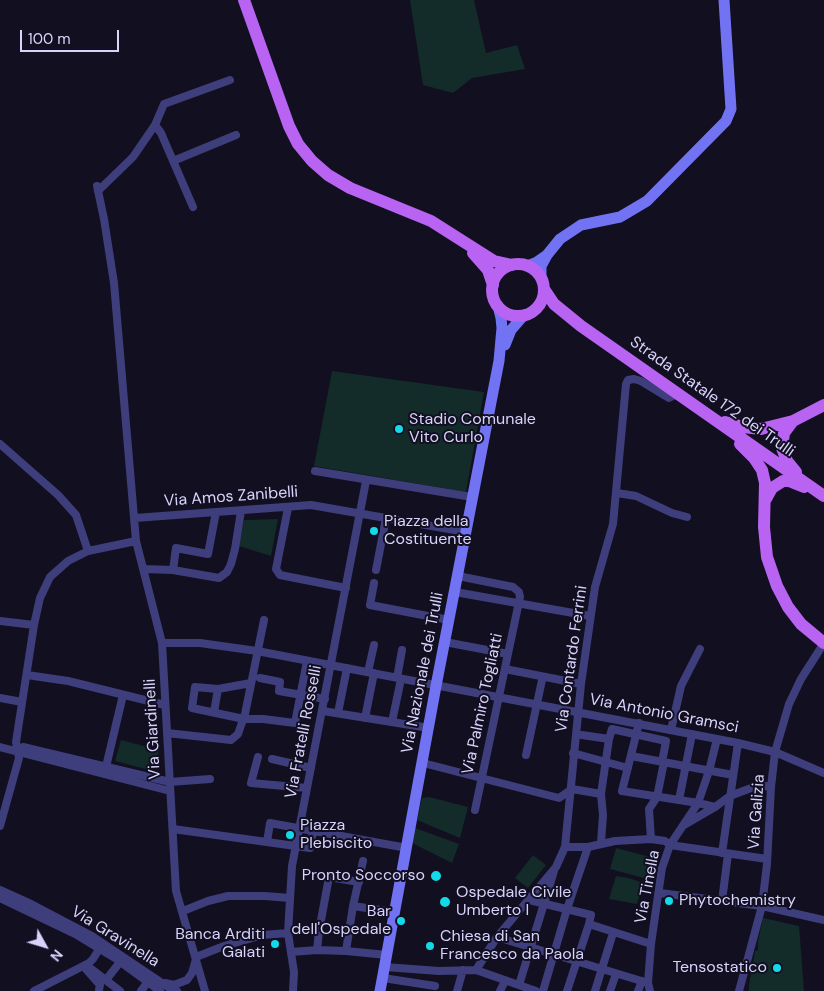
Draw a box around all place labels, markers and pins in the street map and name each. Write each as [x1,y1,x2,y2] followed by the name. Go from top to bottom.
[409,410,536,448] place label: Stadio Comunale Vito Curlo
[393,423,405,435] marker: Stadio Comunale Vito Curlo
[384,512,472,550] place label: Piazza della Costituente
[368,525,380,537] marker: Piazza della Costituente
[300,816,372,854] place label: Piazza Plebiscito
[284,829,296,841] marker: Piazza Plebiscito
[302,866,425,886] place label: Pronto Soccorso
[429,869,443,883] marker: Pronto Soccorso
[456,883,571,921] place label: Ospedale Civile Umberto I
[679,891,796,911] place label: Phytochemistry
[438,895,452,909] marker: Ospedale Civile Umberto I
[663,895,675,907] marker: Phytochemistry
[291,902,391,940] place label: Bar dell'Ospedale
[395,915,407,927] marker: Bar dell'Ospedale
[175,925,265,963] place label: Banca Arditi Galati
[440,927,584,965] place label: Chiesa di San Francesco da Paola
[269,938,281,950] marker: Banca Arditi Galati
[424,940,436,952] marker: Chiesa di San Francesco da Paola
[672,958,767,978] place label: Tensostatico
[771,962,783,974] marker: Tensostatico

